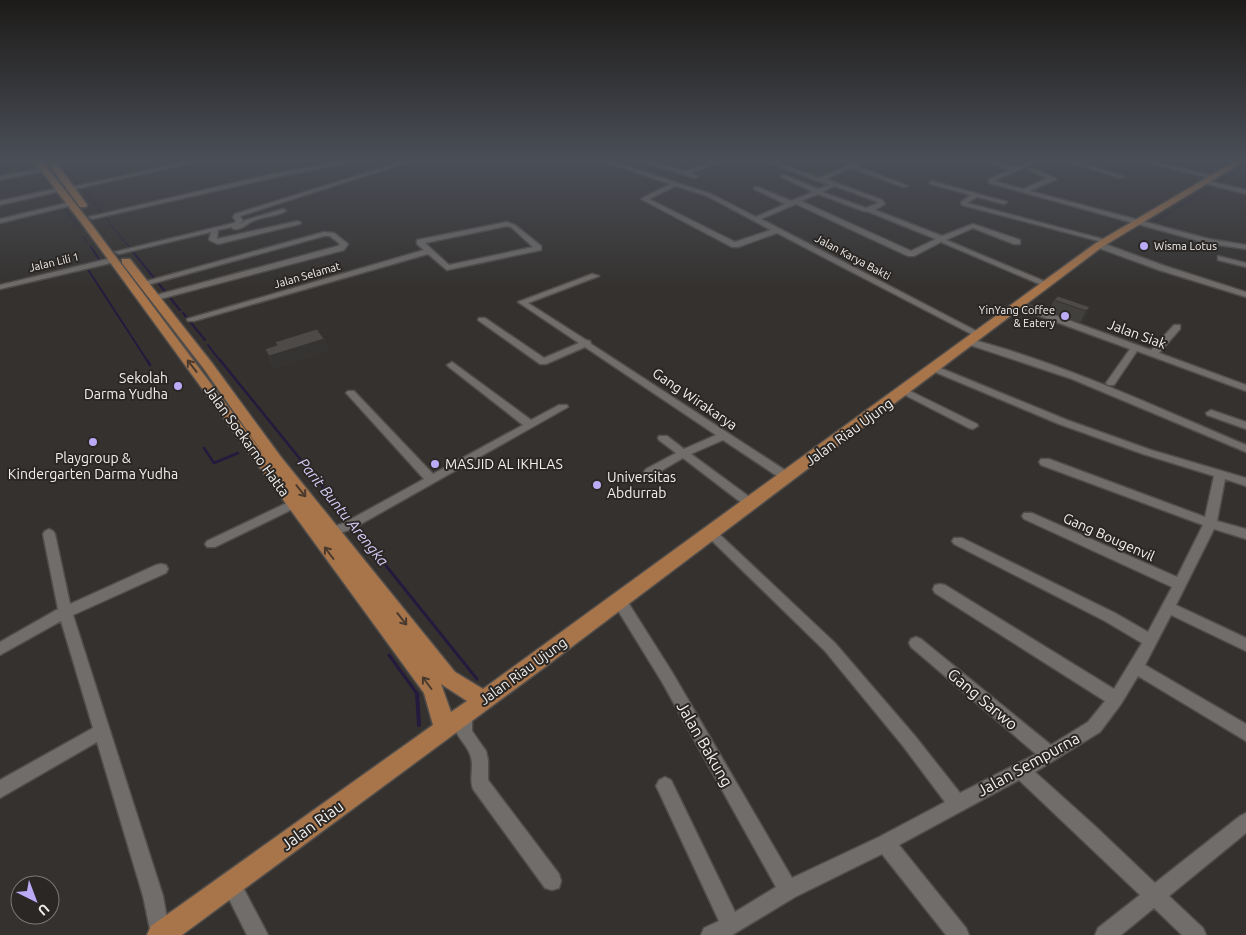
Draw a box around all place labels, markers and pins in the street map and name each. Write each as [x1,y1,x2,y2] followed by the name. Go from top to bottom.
[1138,240,1150,252] marker: Wisma Lotus
[1154,240,1217,252] place label: Wisma Lotus
[979,304,1056,329] place label: YinYang Coffee & Eatery
[1059,310,1071,322] marker: YinYang Coffee & Eatery
[84,370,168,402] place label: Sekolah Darma Yudha
[172,380,184,392] marker: Sekolah Darma Yudha
[87,436,99,448] marker: Playgroup & Kindergarten Darma Yudha
[8,450,178,482] place label: Playgroup & Kindergarten Darma Yudha
[445,456,563,472] place label: MASJID AL IKHLAS
[429,458,441,470] marker: MASJID AL IKHLAS
[607,469,676,501] place label: Universitas Abdurrab
[591,479,603,491] marker: Universitas Abdurrab

